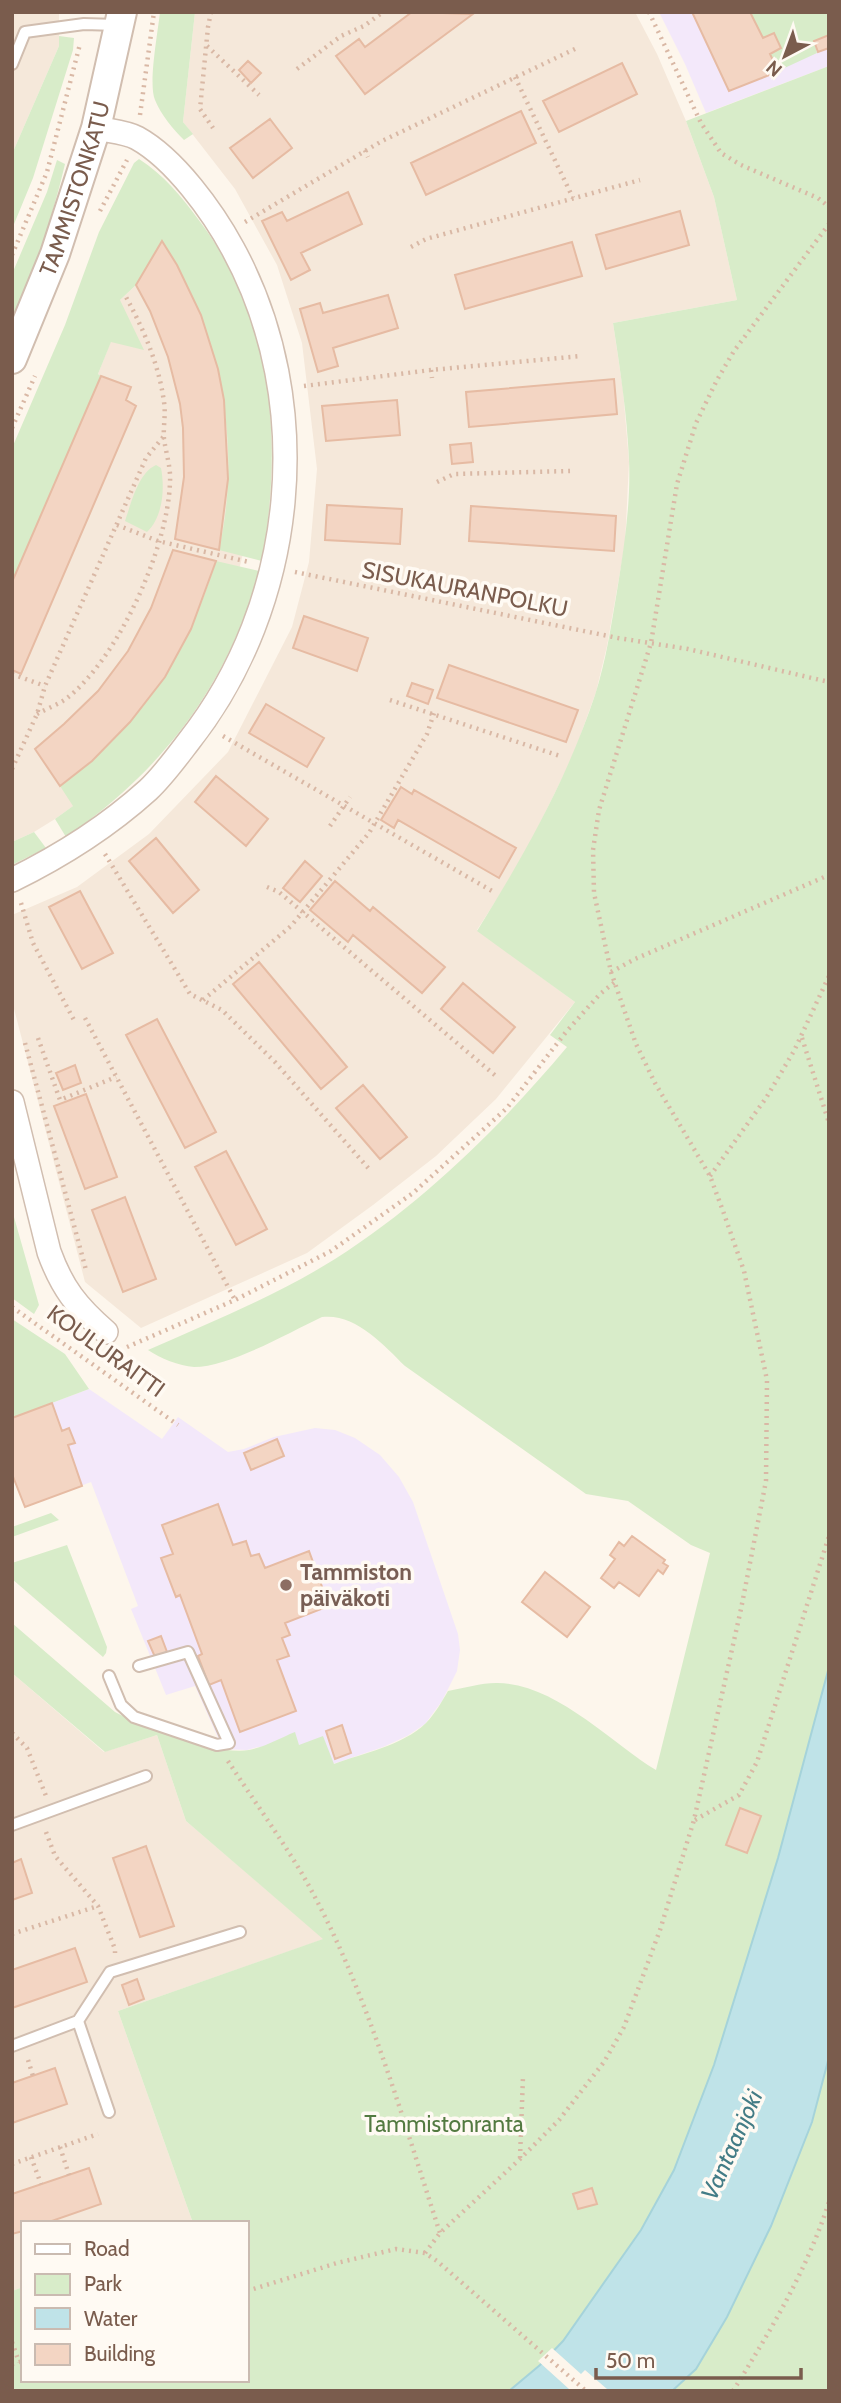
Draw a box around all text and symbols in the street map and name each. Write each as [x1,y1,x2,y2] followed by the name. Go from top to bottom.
[750,21,820,91] north arrow
[762,55,787,82] text: N
[33,98,116,280] street label: TAMMISTONKATU
[360,555,570,623] street label: SISUKAURANPOLKU
[42,1299,170,1403] street label: KOULURAITTI
[300,1558,412,1612] place label: Tammiston päiväkoti
[278,1577,294,1593] marker: Tammiston päiväkoti
[695,2085,769,2204] water label: Vantaanjoki
[364,2110,524,2138] park label: Tammistonranta
[21,2221,248,2382] legend
[84,2236,130,2261] text: Road
[84,2271,122,2296] text: Park
[84,2306,138,2331] text: Water
[596,2336,801,2380] scale bar
[84,2341,156,2366] text: Building
[606,2348,655,2373] text: 50 m

